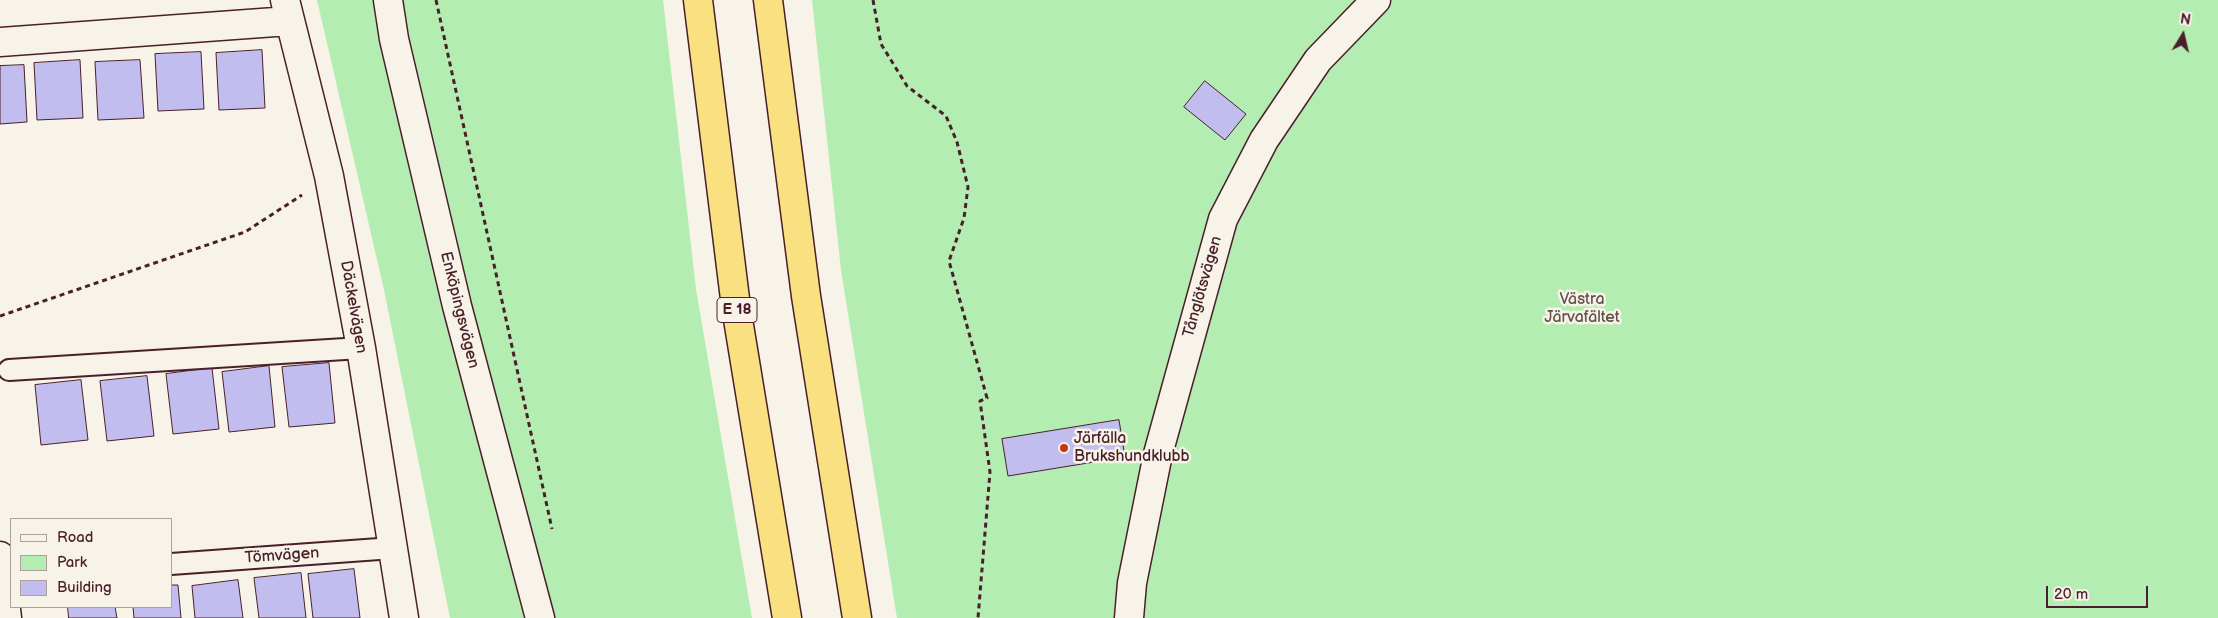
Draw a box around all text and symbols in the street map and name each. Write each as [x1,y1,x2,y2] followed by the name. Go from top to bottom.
[2158,10,2208,60] north arrow
[2179,10,2192,29] text: N
[1179,234,1227,340] street label: Tånglötsvägen
[435,250,483,370] street label: Enköpingsvägen
[335,259,371,355] street label: Däckelvägen
[1544,290,1620,328] park label: Västra Järvafältet
[717,298,757,322] road number: E 18
[1074,429,1190,467] place label: Järfälla Brukshundklubb
[1058,442,1070,454] marker: Järfälla Brukshundklubb
[10,518,172,608] legend
[57,528,93,547] text: Road
[244,544,320,568] street label: Tömvägen
[57,553,87,572] text: Park
[2048,576,2150,608] scale bar
[57,578,112,597] text: Building
[2054,585,2088,604] text: 20 m

